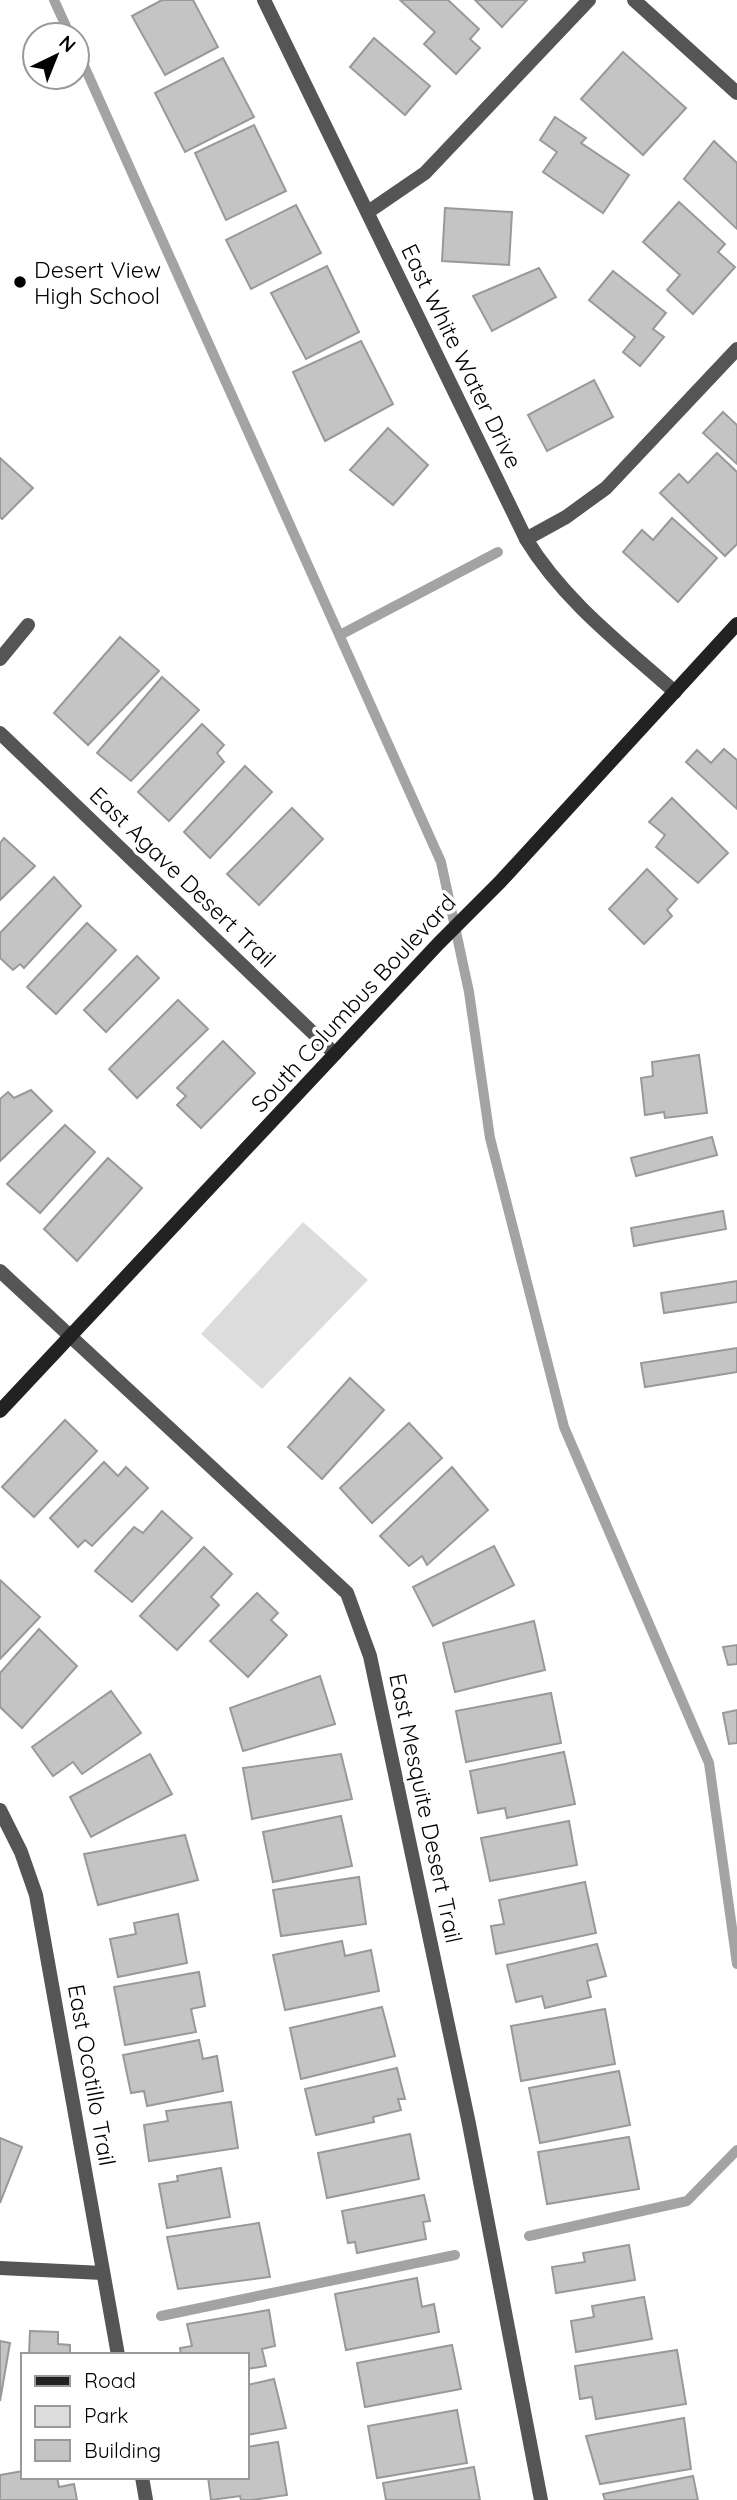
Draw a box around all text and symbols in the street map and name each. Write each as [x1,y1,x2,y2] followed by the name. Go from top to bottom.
[21,21,91,91] north arrow
[54,30,81,57] text: N
[395,239,529,473] street label: East White Water Drive
[34,255,161,310] place label: Desert View High School
[12,274,28,290] marker: Desert View High School
[84,781,282,973] street label: East Agave Desert Trail
[244,888,462,1118] street label: South Columbus Boulevard
[383,1670,469,1946] street label: East Mesquite Desert Trail
[62,1982,122,2168] street label: East Ocotillo Trail
[21,2353,248,2479] legend
[84,2367,136,2393] text: Road
[84,2402,128,2428] text: Park
[84,2437,161,2463] text: Building

